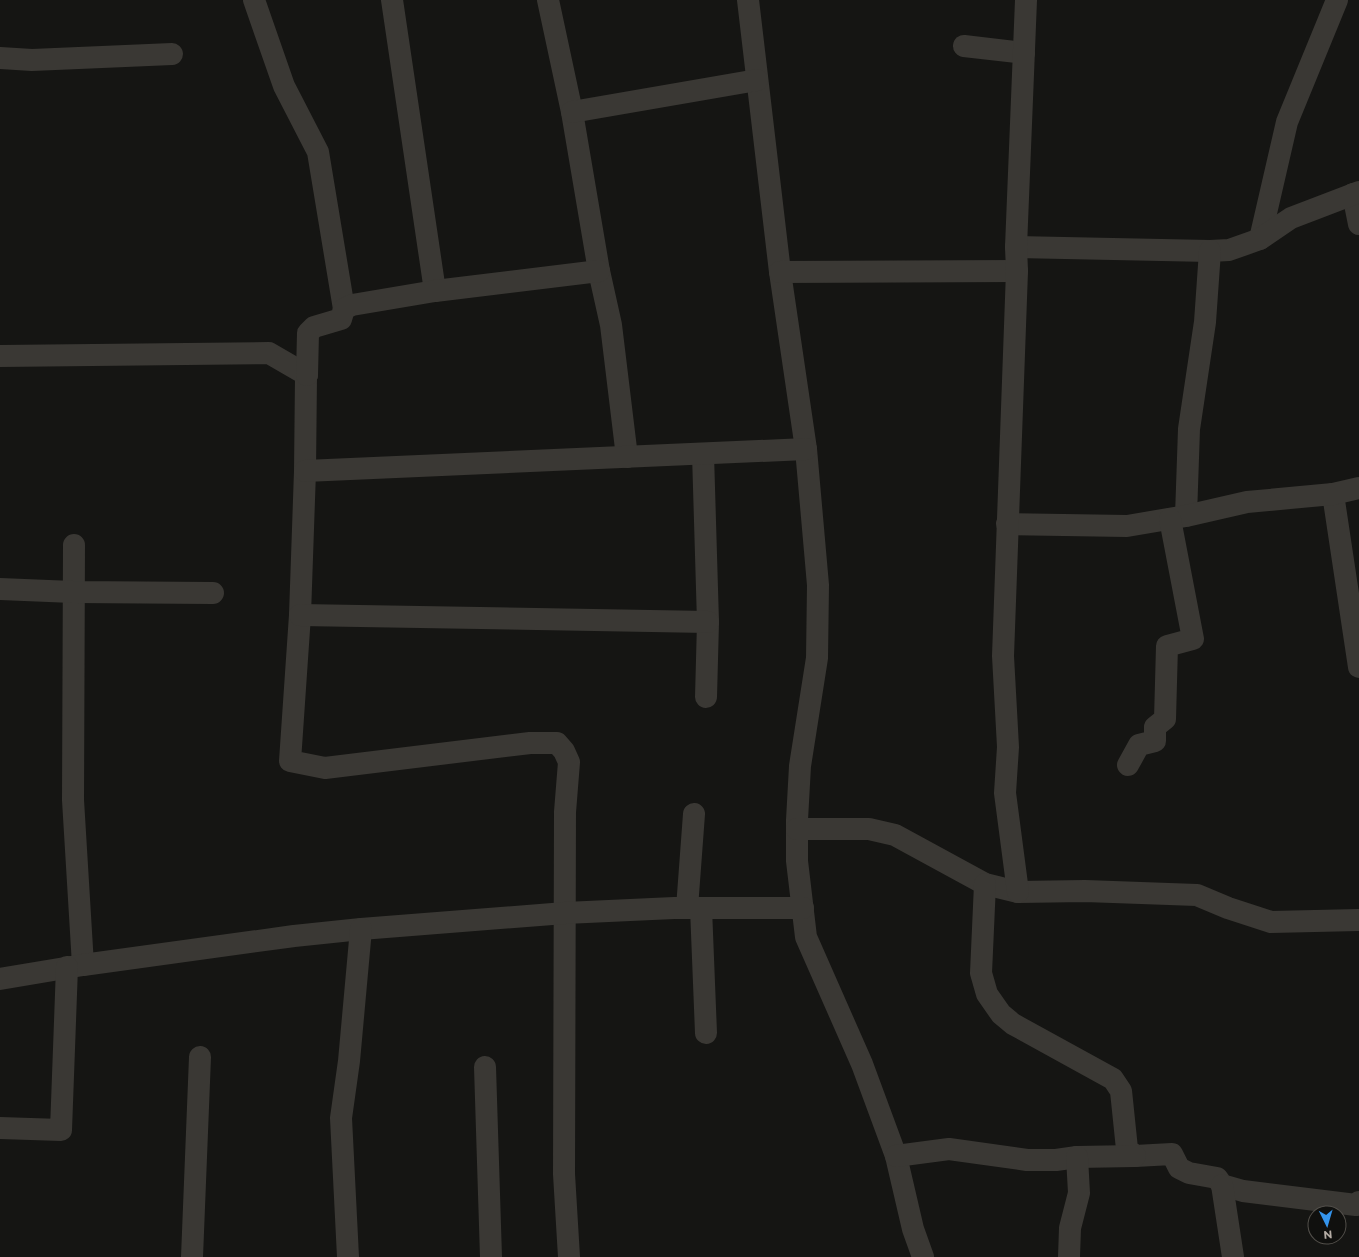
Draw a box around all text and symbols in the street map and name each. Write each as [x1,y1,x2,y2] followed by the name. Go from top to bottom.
[1307,1205,1347,1245] north arrow
[1323,1228,1333,1242] text: N

